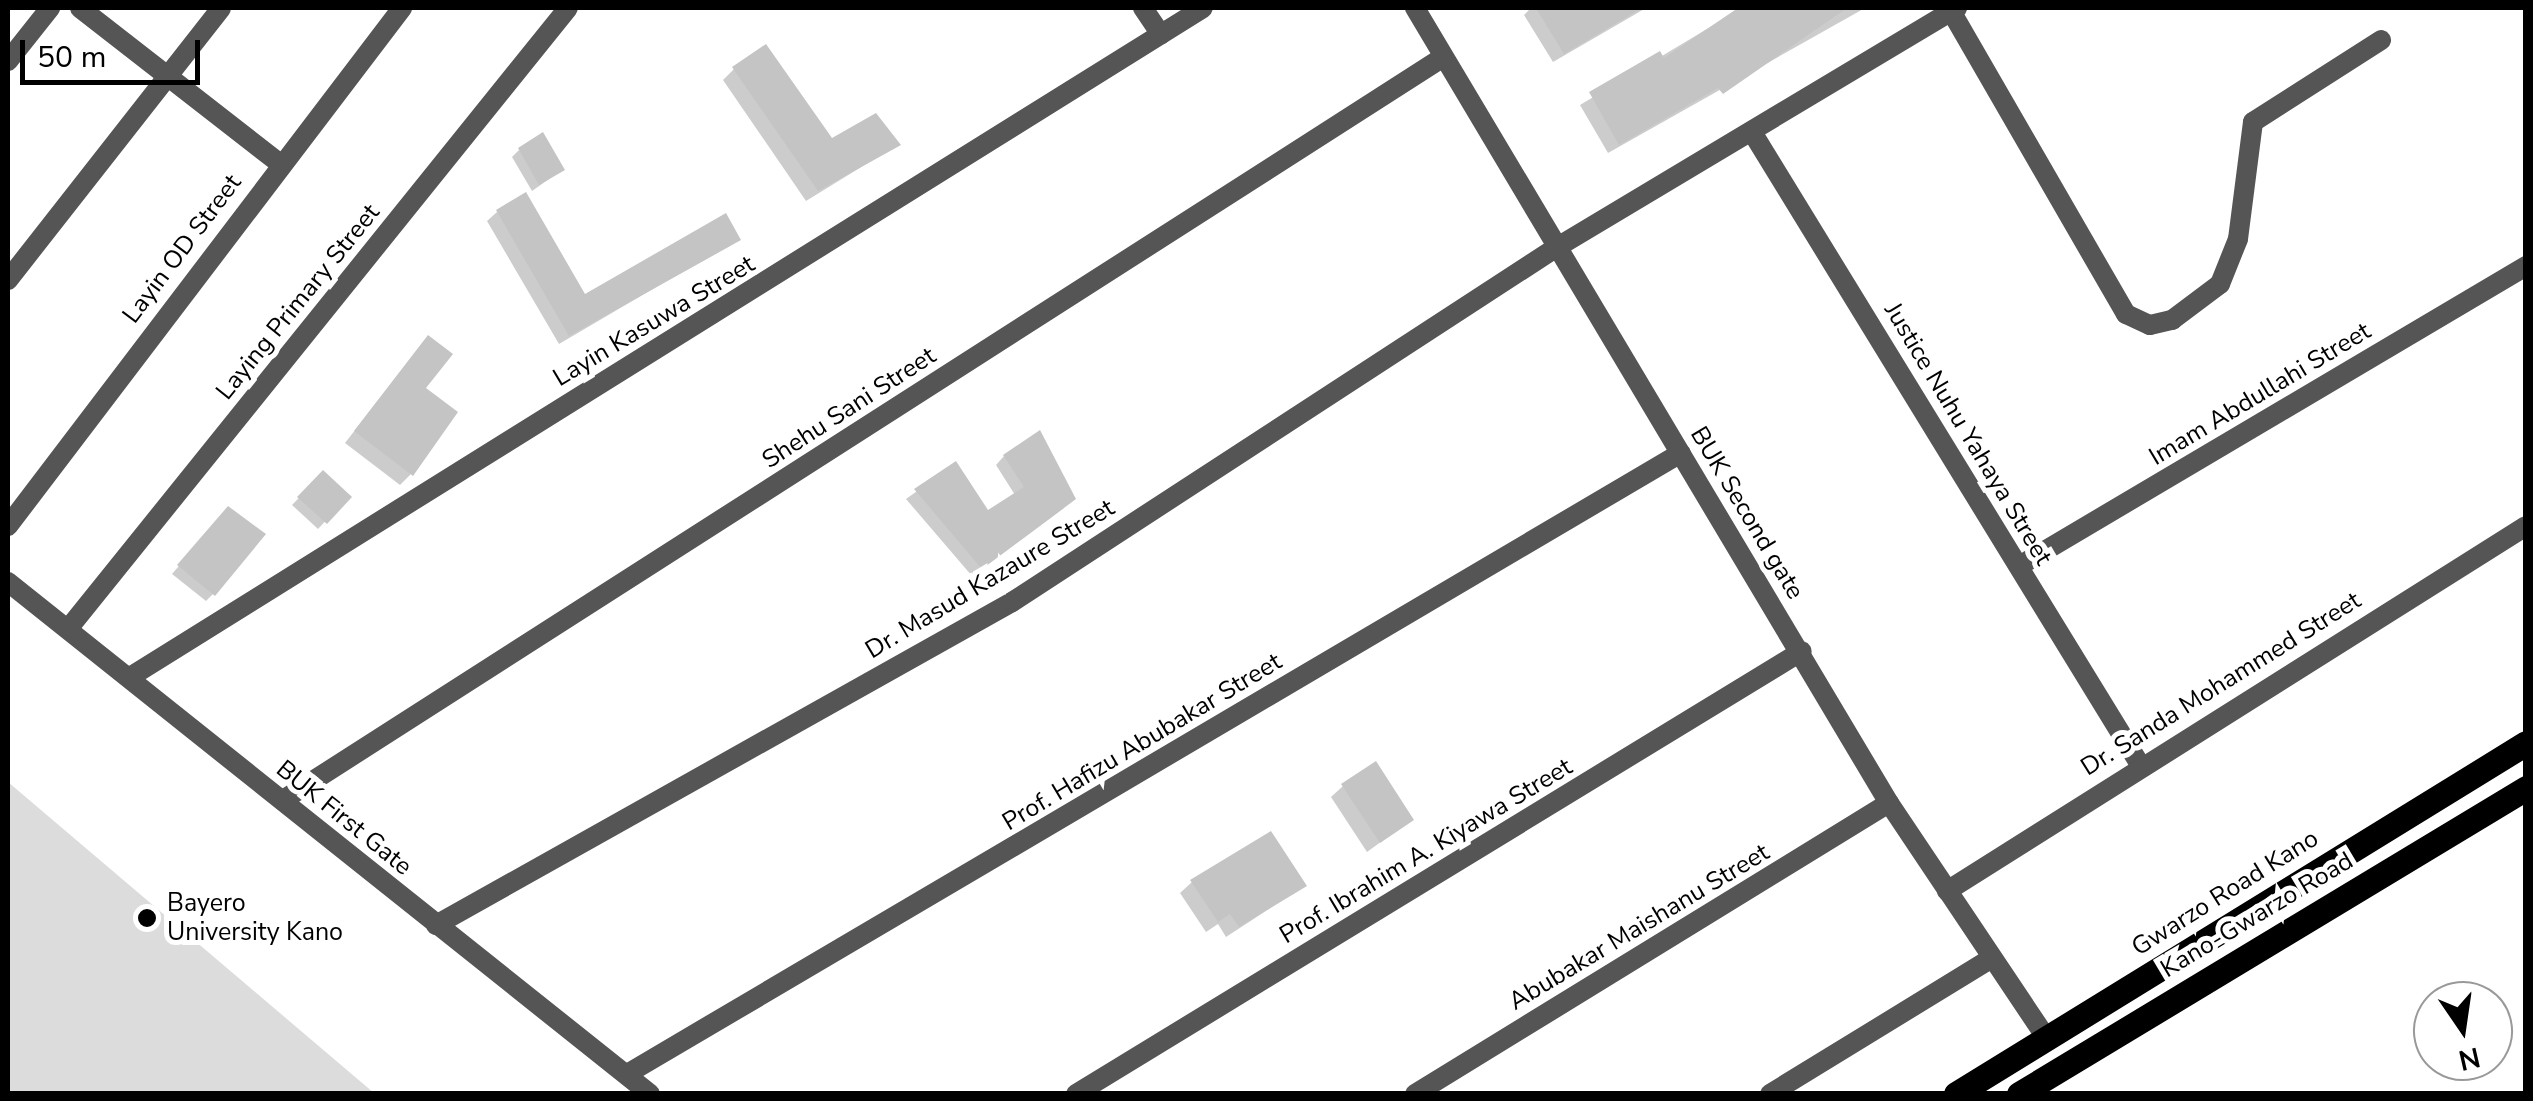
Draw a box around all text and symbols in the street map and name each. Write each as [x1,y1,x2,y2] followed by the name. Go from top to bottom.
[25,20,205,82] scale bar
[37,37,106,78] text: 50 m
[116,169,248,329] street label: Layin OD Street
[210,198,386,406] street label: Laying Primary Street
[548,249,760,393] street label: Layin Kasuwa Street
[1878,297,2058,571] street label: Justice Nuhu Yahaya Street
[2144,316,2376,472] street label: Imam Abdullahi Street
[757,341,941,475] street label: Shehu Sani Street
[1684,421,1810,605] street label: BUK Second gate
[860,493,1120,665] street label: Dr. Masud Kazaure Street
[2076,585,2366,783] street label: Dr. Sanda Mohammed Street
[997,647,1287,837] street label: Prof. Hafizu Abubakar Street
[1274,752,1578,950] street label: Prof. Ibrahim A. Kiyawa Street
[270,754,418,882] street label: BUK First Gate
[2126,823,2324,963] street label: Gwarzo Road Kano
[1503,837,1775,1017] street label: Abubakar Maishanu Street
[2155,846,2359,984] street label: Kano-Gwarzo Road
[167,889,343,948] place label: Bayero University Kano
[136,907,158,929] marker: Bayero University Kano
[2413,981,2513,1081] north arrow
[2455,1037,2484,1079] text: N

